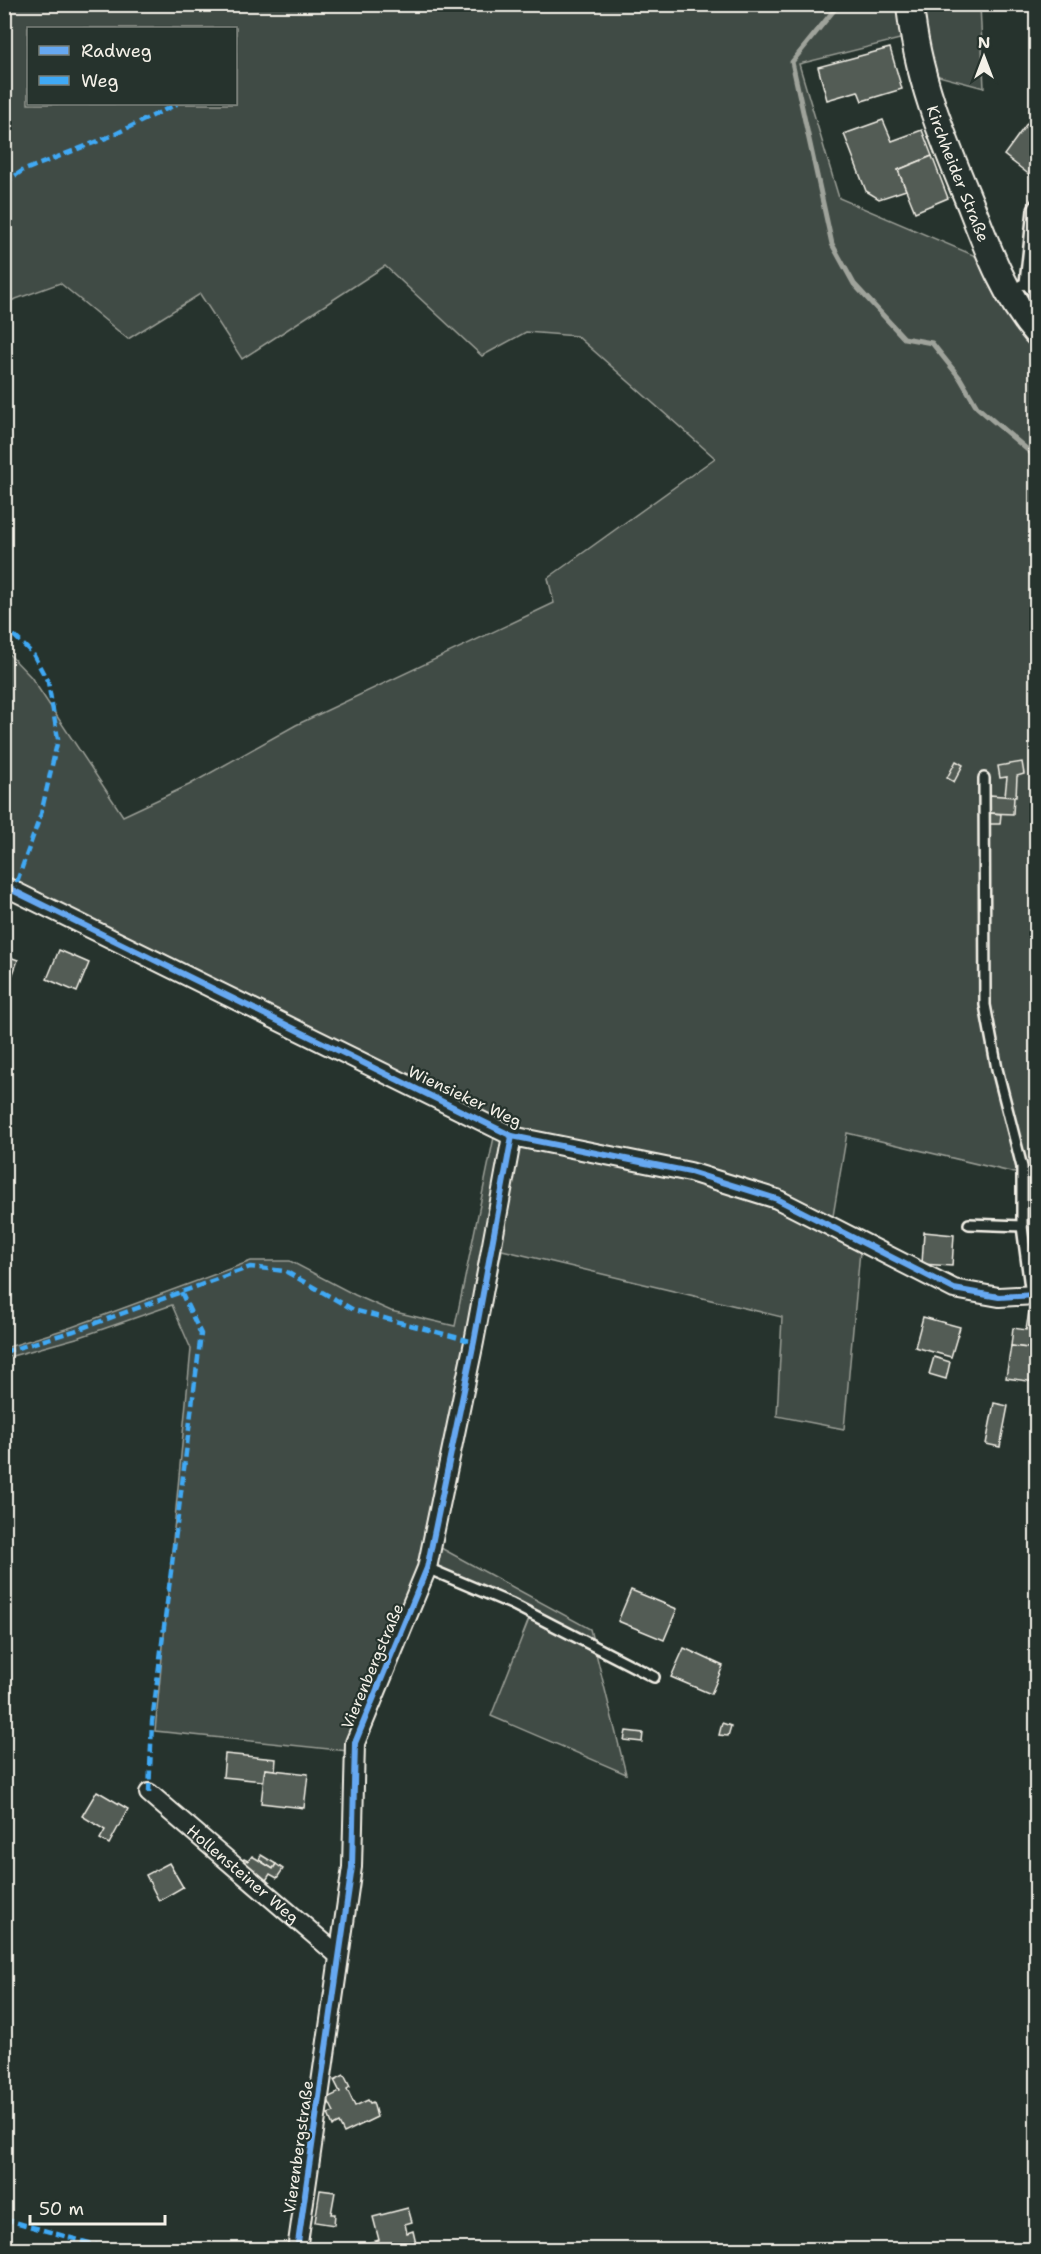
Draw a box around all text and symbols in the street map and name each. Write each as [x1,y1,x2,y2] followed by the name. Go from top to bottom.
[27,27,237,105] legend
[954,27,1014,87] north arrow
[978,32,990,53] text: N
[81,39,152,63] text: Radweg
[81,69,119,93] text: Weg
[922,103,994,245] street label: Kirchheider Straße
[405,1061,525,1132] street label: Wiensieker Weg
[337,1600,408,1732] street label: Vierenbergstraße
[182,1820,304,1928] street label: Hollensteiner Weg
[279,2079,318,2215] street label: Vierenbergstraße
[30,2188,165,2226] scale bar
[39,2197,84,2221] text: 50 m

